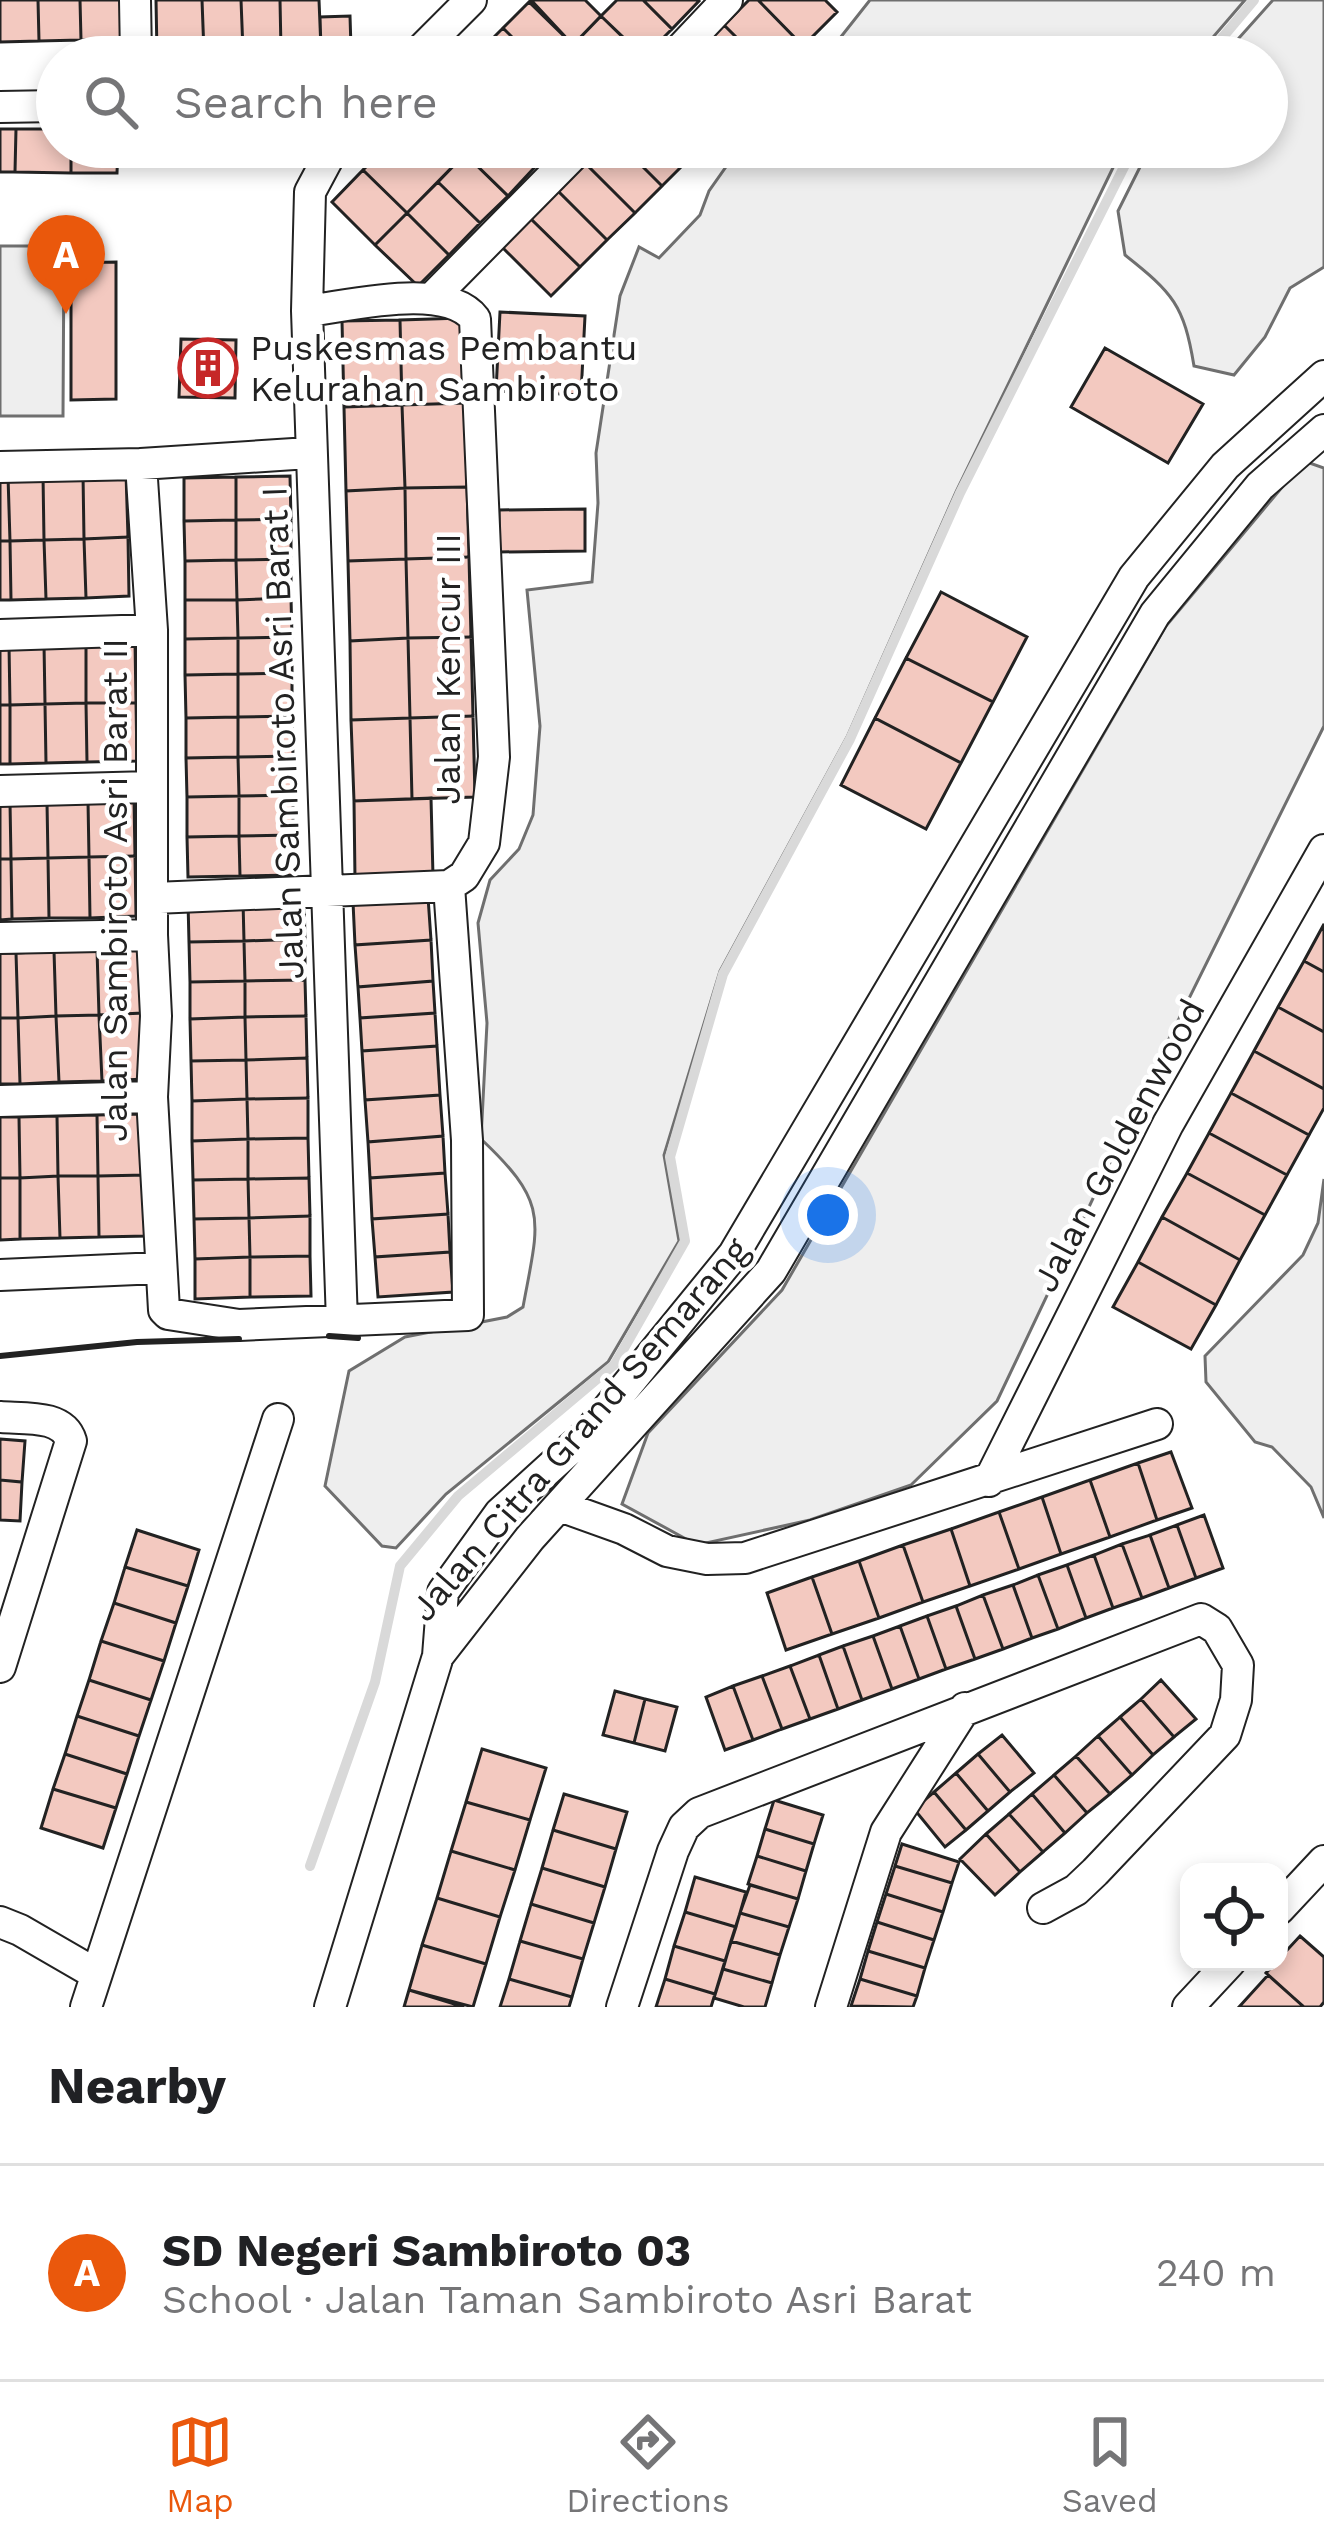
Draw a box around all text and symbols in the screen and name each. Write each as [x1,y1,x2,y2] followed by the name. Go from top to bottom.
[36,36,1288,168] search box
[78,69,144,135] icon: search
[174,76,438,129] text: Search here
[27,215,105,314] pin: A
[250,327,638,410] place label: Puskesmas Pembantu Kelurahan Sambiroto
[177,337,239,399] building icon: Puskesmas Pembantu Kelurahan Sambiroto
[253,486,313,980] street label: Jalan Sambiroto Asri Barat I
[427,533,469,805] street label: Jalan Kencur III
[94,638,136,1142] street label: Jalan Sambiroto Asri Barat II
[1024,992,1214,1299] street label: Jalan Goldenwood
[798,1185,858,1245] your location
[402,1229,758,1630] street label: Jalan Citra Grand Semarang
[1180,1863,1288,1971] map controls
[1180,1863,1288,1971] button: locate
[48,2056,226,2115] text: Nearby
[162,2224,691,2277] text: SD Negeri Sambiroto 03
[74,2250,100,2295] text: A
[1156,2250,1276,2295] text: 240 m
[162,2277,972,2322] text: School · Jalan Taman Sambiroto Asri Barat
[166,2409,234,2520] tab: Map
[566,2409,729,2520] tab: Directions
[1062,2409,1158,2520] tab: Saved

